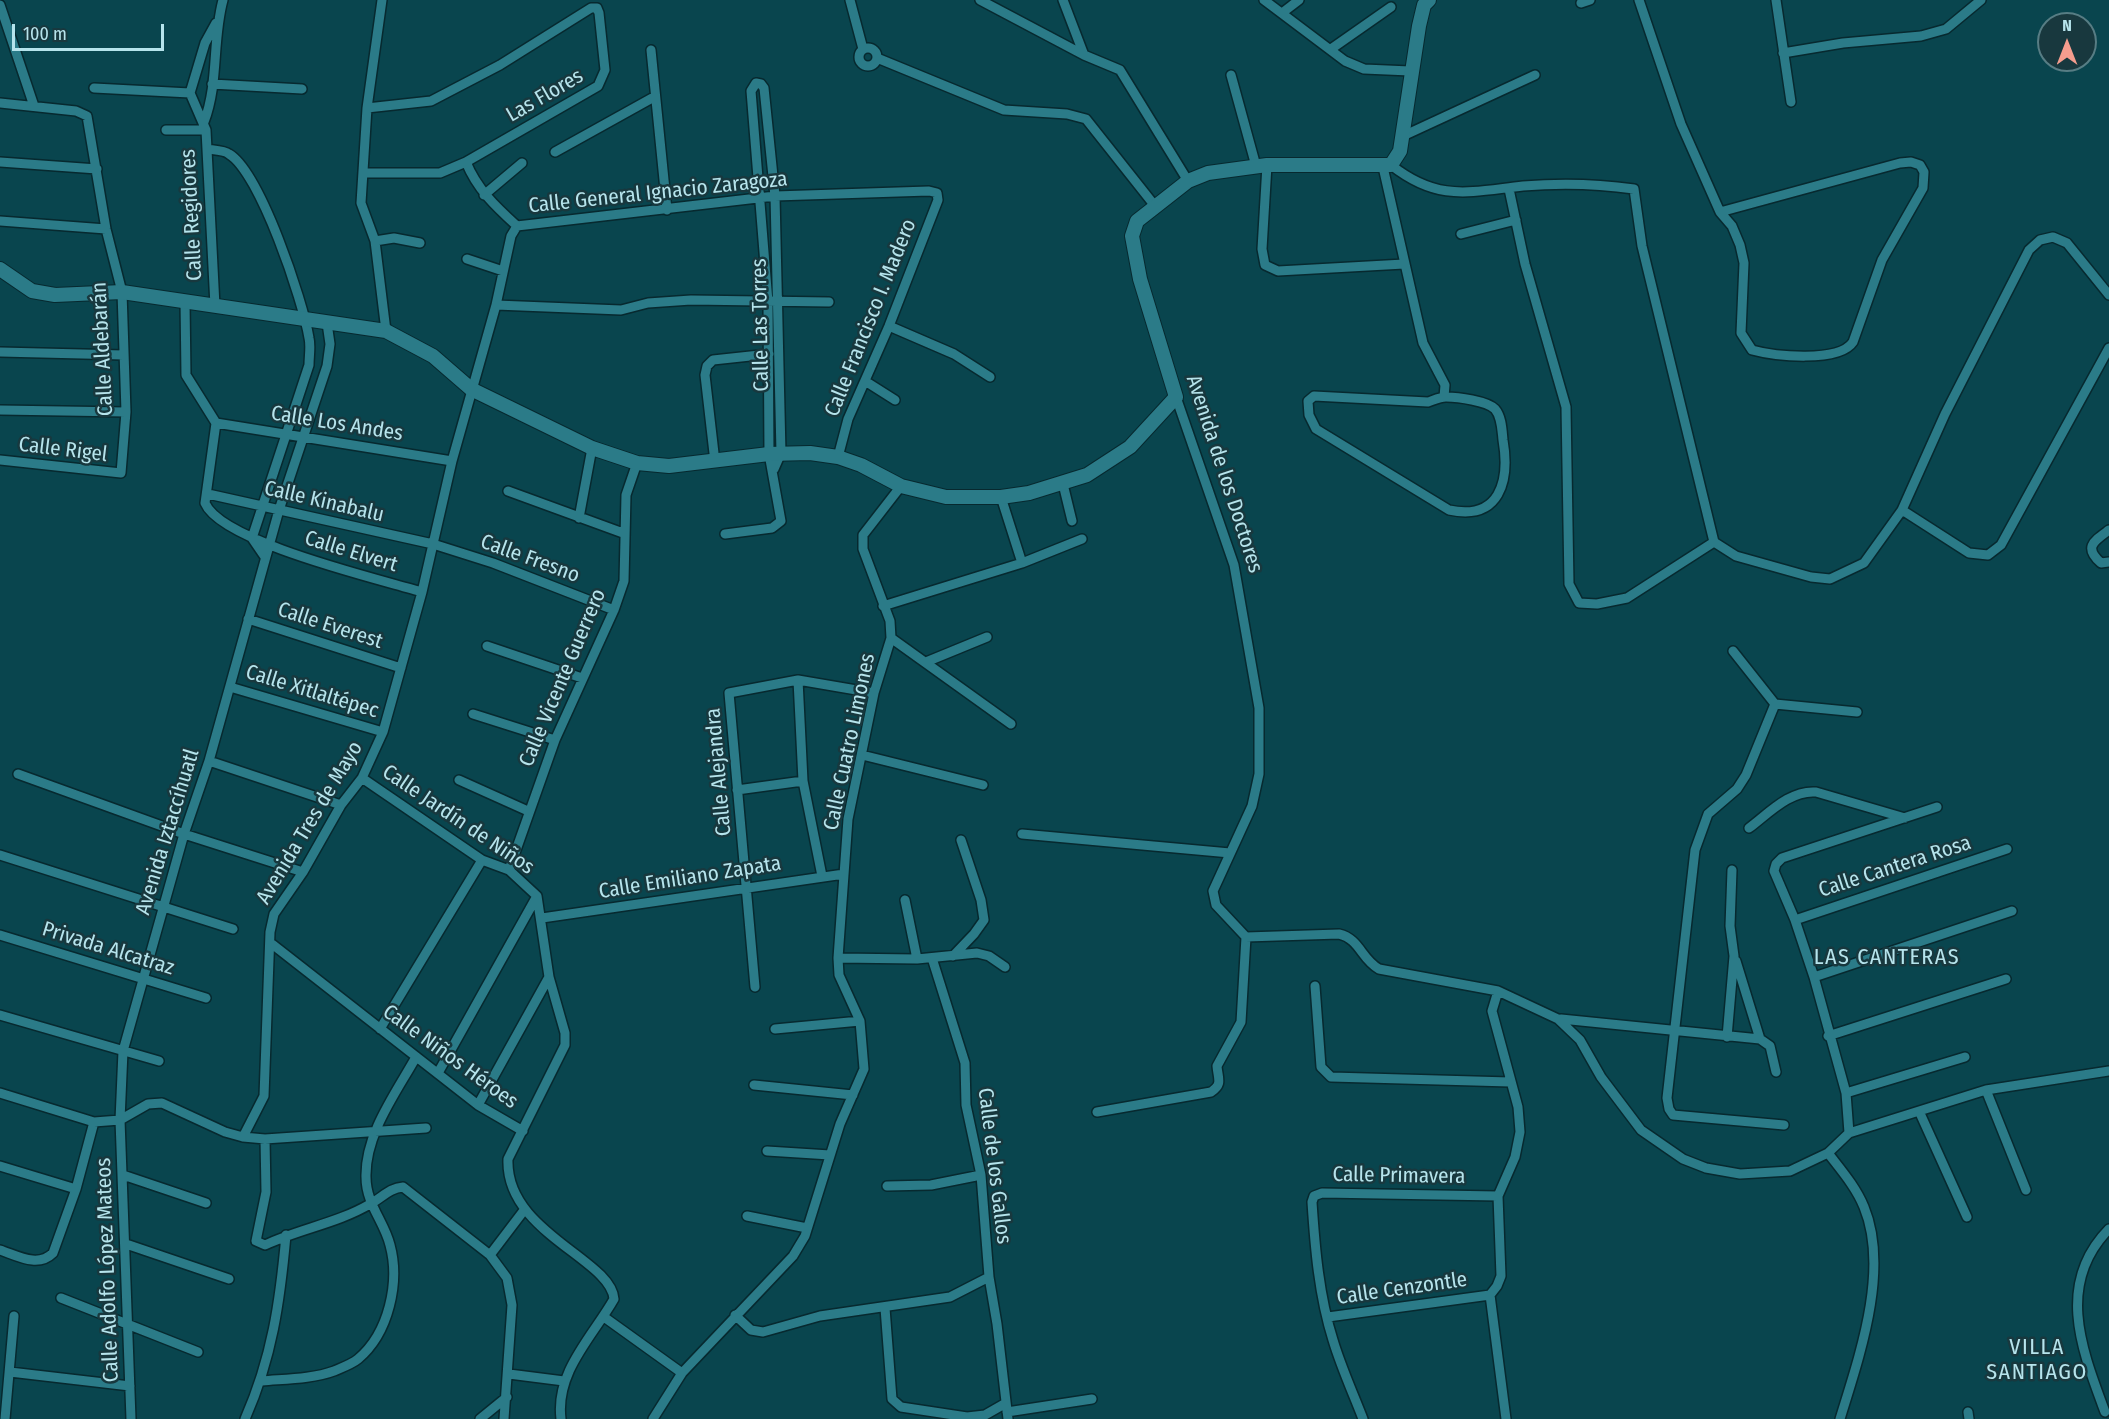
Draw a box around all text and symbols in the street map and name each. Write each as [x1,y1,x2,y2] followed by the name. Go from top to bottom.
[15,12,166,50] scale bar
[2037,12,2097,72] north arrow
[2062,16,2072,35] text: N
[23,23,67,45] text: 100 m
[502,64,588,128] street label: Las Flores
[176,148,208,282] street label: Calle Regidores
[527,167,789,219] street label: Calle General Ignacio Zaragoza
[820,216,922,420] street label: Calle Francisco I. Madero
[747,258,775,392] street label: Calle Las Torres
[87,281,119,417] street label: Calle Aldebarán
[1180,372,1268,576] street label: Avenida de los Doctores
[269,401,405,447] street label: Calle Los Andes
[17,432,109,468] street label: Calle Rigel
[262,476,386,528] street label: Calle Kinabalu
[302,526,400,578] street label: Calle Elvert
[477,529,583,589] street label: Calle Fresno
[514,585,612,771] street label: Calle Vicente Guerrero
[274,597,386,655] street label: Calle Everest
[819,651,881,833] street label: Calle Cuatro Limones
[243,660,381,724] street label: Calle Xitlaltépec
[701,707,737,837] street label: Calle Alejandra
[251,737,369,909] street label: Avenida Tres de Mayo
[131,746,205,918] street label: Avenida Iztaccíhuatl
[377,760,539,880] street label: Calle Jardín de Niños
[1816,830,1974,904] street label: Calle Cantera Rosa
[597,851,783,905] street label: Calle Emiliano Zapata
[39,917,177,981] street label: Privada Alcatraz
[1814,945,1960,971] district label: LAS CANTERAS
[377,999,523,1115] street label: Calle Niños Héroes
[972,1087,1016,1245] street label: Calle de los Gallos
[91,1157,125,1383] street label: Calle Adolfo López Mateos
[1332,1162,1466,1190] street label: Calle Primavera
[1335,1267,1469,1311] street label: Calle Cenzontle
[1986,1335,2088,1386] district label: VILLA SANTIAGO

